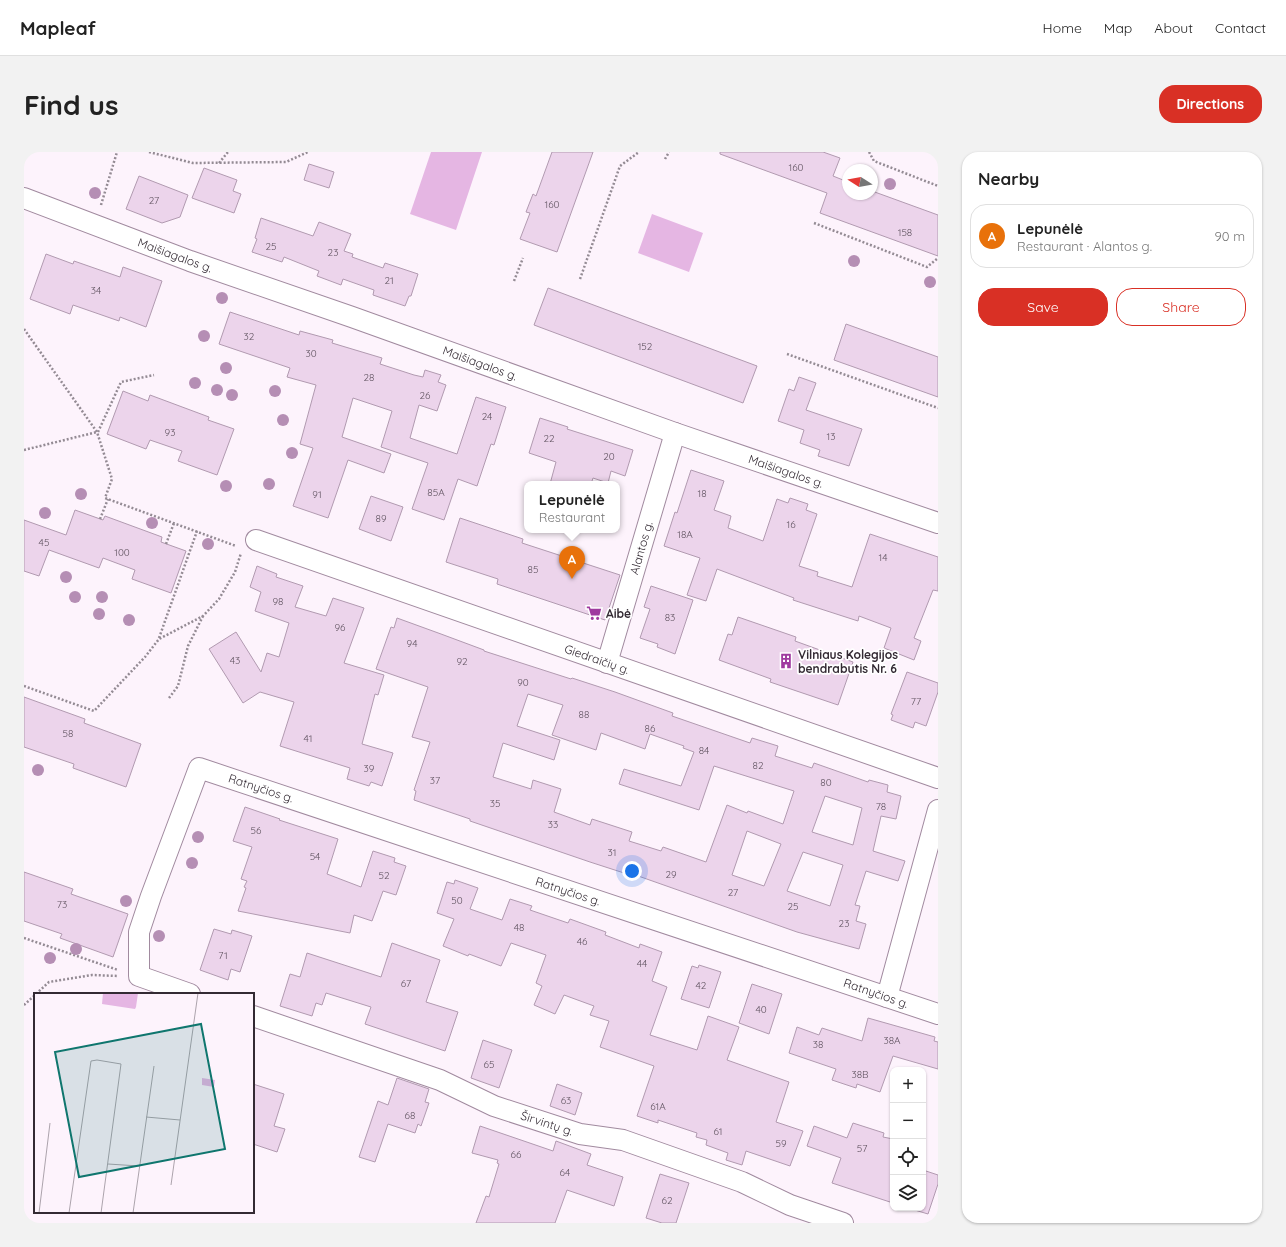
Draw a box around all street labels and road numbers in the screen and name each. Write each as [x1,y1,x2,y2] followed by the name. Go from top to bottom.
[136,235,214,275] street label: Maišiagalos g.
[441,343,519,383] street label: Maišiagalos g.
[746,451,826,491] street label: Maišiagalos g.
[626,520,656,576] street label: Alantos g.
[562,641,632,677] street label: Giedraičių g.
[226,770,296,806] street label: Ratnyčios g.
[533,873,603,909] street label: Ratnyčios g.
[842,975,910,1011] street label: Ratnyčios g.
[519,1107,575,1139] street label: Širvintų g.

